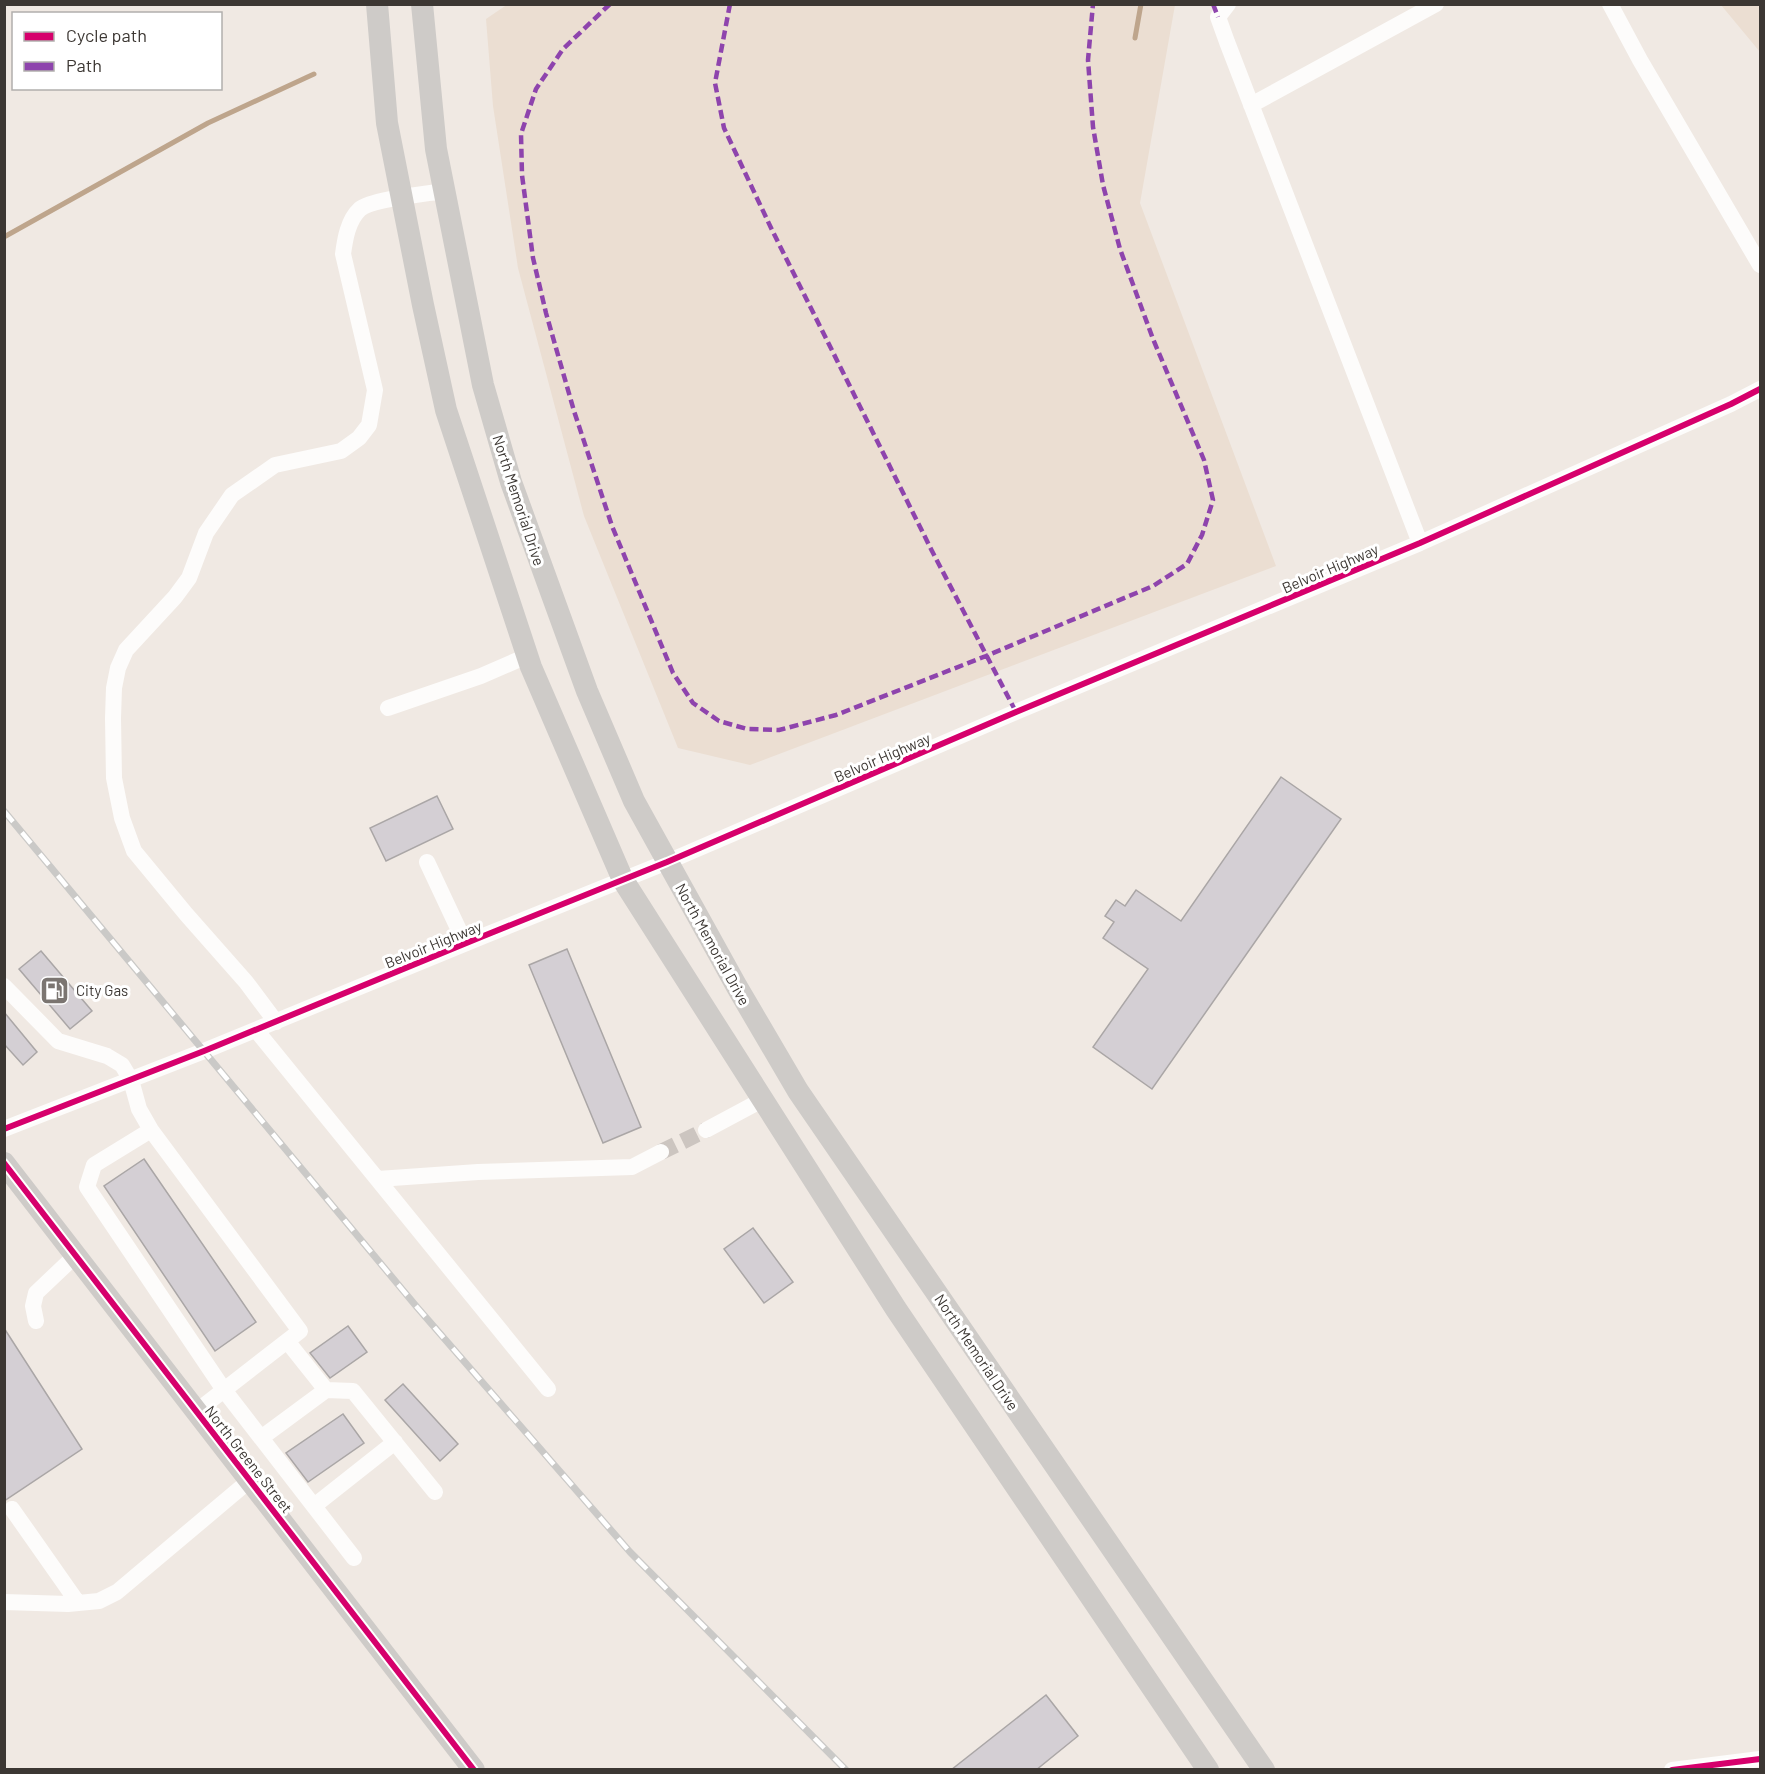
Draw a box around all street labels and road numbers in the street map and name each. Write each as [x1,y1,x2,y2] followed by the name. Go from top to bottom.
[489,432,549,568] street label: North Memorial Drive
[1279,540,1381,596] street label: Belvoir Highway
[831,729,933,785] street label: Belvoir Highway
[672,880,754,1008] street label: North Memorial Drive
[382,916,484,972] street label: Belvoir Highway
[931,1290,1023,1414] street label: North Memorial Drive
[202,1402,296,1516] street label: North Greene Street

